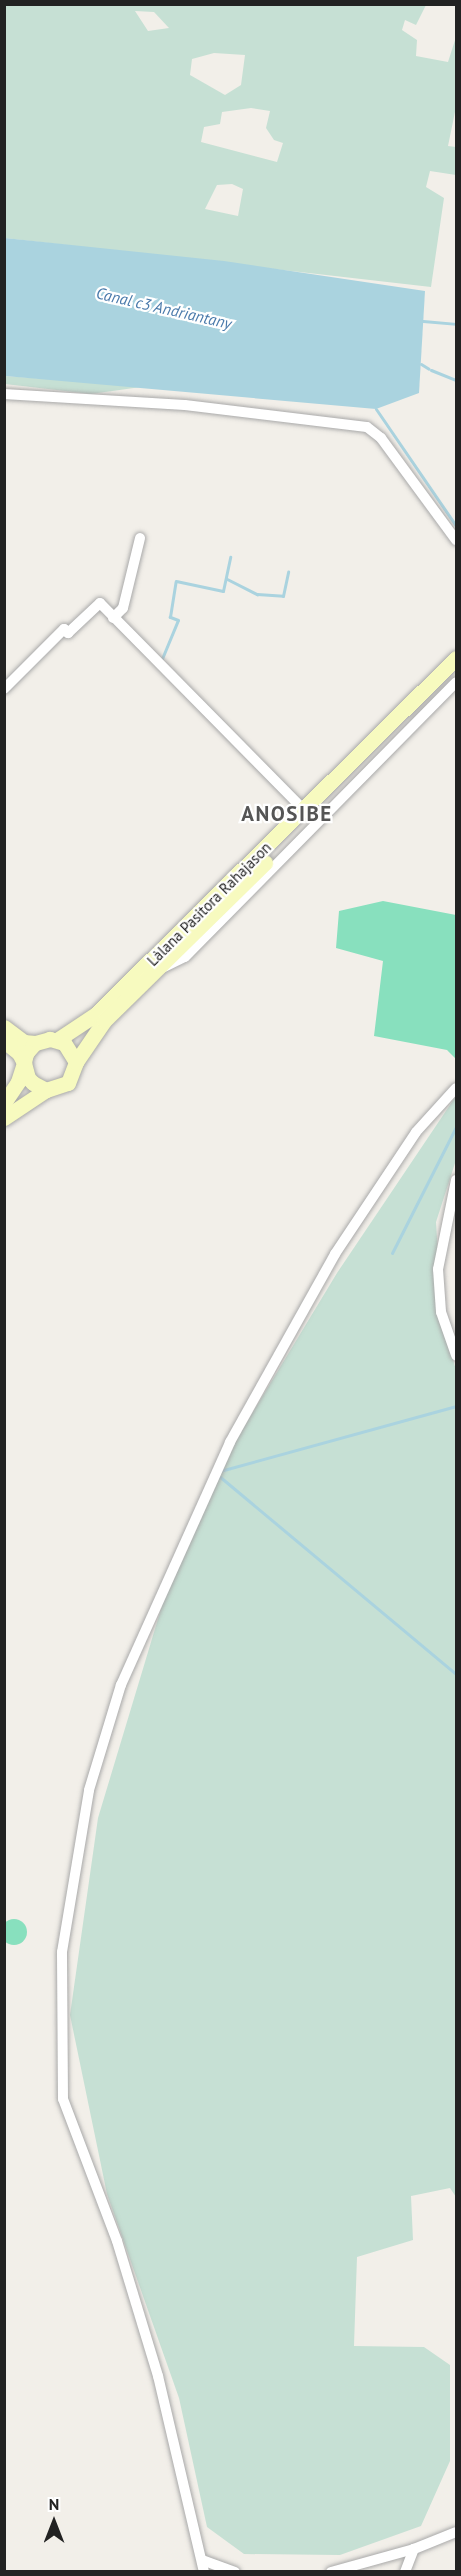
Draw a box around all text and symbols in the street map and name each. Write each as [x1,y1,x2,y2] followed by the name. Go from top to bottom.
[94,283,234,333] water label: Canal c3 Andriantany
[241,801,333,827] district label: ANOSIBE
[143,838,275,970] street label: Làlana Pasitora Rahajason
[24,2492,84,2552] north arrow
[49,2494,59,2514] text: N

